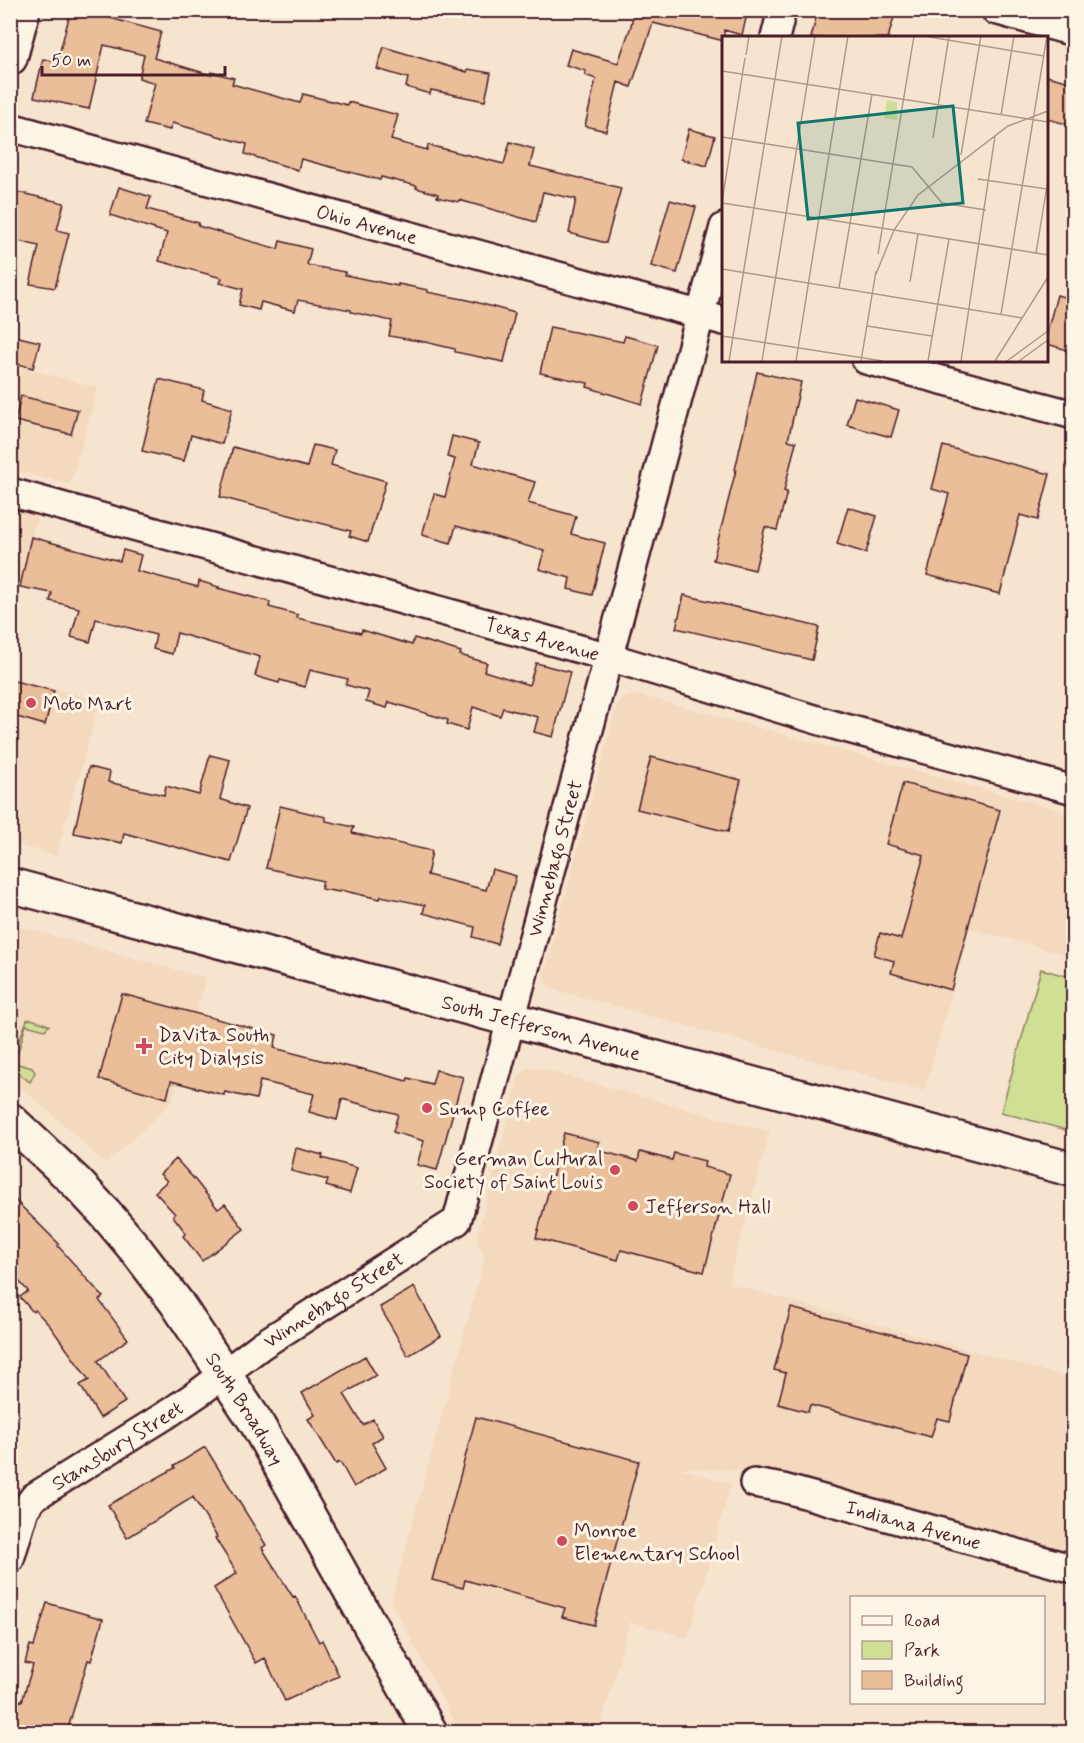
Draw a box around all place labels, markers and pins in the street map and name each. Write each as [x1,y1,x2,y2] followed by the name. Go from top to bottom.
[43,691,132,718] place label: Moto Mart
[24,696,38,710] marker: Moto Mart
[158,1022,269,1072] place label: DaVita South City Dialysis
[135,1037,153,1055] marker: DaVita South City Dialysis
[439,1096,549,1123] place label: Sump Coffee
[420,1101,434,1115] marker: Sump Coffee
[424,1146,603,1196] place label: German Cultural Society of Saint Louis
[608,1163,622,1177] marker: German Cultural Society of Saint Louis
[645,1194,770,1221] place label: Jefferson Hall
[626,1199,640,1213] marker: Jefferson Hall
[574,1518,740,1568] place label: Monroe Elementary School
[555,1534,569,1548] marker: Monroe Elementary School

